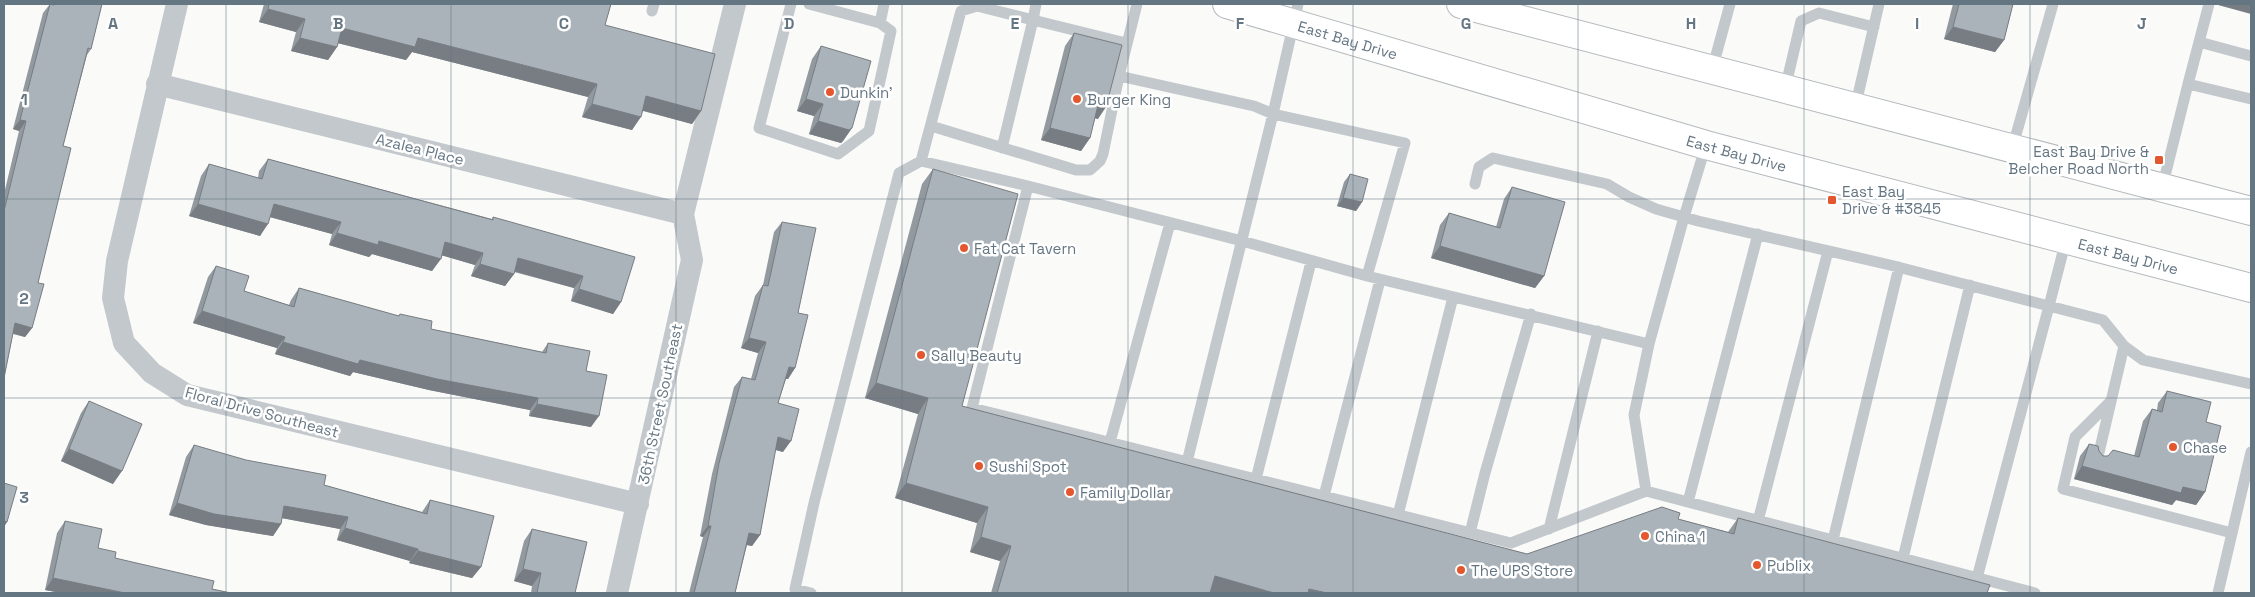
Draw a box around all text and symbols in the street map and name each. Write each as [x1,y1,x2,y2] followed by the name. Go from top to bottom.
[108,13,118,34] text: A
[333,13,343,34] text: B
[559,13,569,34] text: C
[784,13,794,34] text: D
[1011,13,1020,34] text: E
[1236,13,1245,34] text: F
[1461,13,1471,34] text: G
[1686,13,1696,34] text: H
[1915,13,1919,34] text: I
[2137,13,2147,34] text: J
[1296,16,1400,63] street label: East Bay Drive
[840,83,893,102] place label: Dunkin'
[824,86,836,98] marker: Dunkin'
[20,89,28,110] text: 1
[1087,90,1171,109] place label: Burger King
[1071,93,1083,105] marker: Burger King
[374,129,466,169] street label: Azalea Place
[1684,130,1789,175] street label: East Bay Drive
[2008,142,2149,178] place label: East Bay Drive & Belcher Road North
[2153,154,2165,166] marker: East Bay Drive & Belcher Road North
[1842,182,1941,218] place label: East Bay Drive & #3845
[1826,194,1838,206] marker: East Bay Drive & #3845
[2076,234,2181,278] street label: East Bay Drive
[974,239,1076,258] place label: Fat Cat Tavern
[958,242,970,254] marker: Fat Cat Tavern
[19,288,29,309] text: 2
[634,322,686,486] street label: 36th Street Southeast
[931,346,1022,365] place label: Sally Beauty
[915,349,927,361] marker: Sally Beauty
[183,382,341,442] street label: Floral Drive Southeast
[2183,438,2227,457] place label: Chase
[2167,441,2179,453] marker: Chase
[989,457,1067,476] place label: Sushi Spot
[973,460,985,472] marker: Sushi Spot
[1080,483,1171,502] place label: Family Dollar
[1064,486,1076,498] marker: Family Dollar
[19,487,29,508] text: 3
[1655,527,1705,546] place label: China 1
[1639,530,1651,542] marker: China 1
[1767,556,1811,575] place label: Publix
[1751,559,1763,571] marker: Publix
[1471,561,1573,580] place label: The UPS Store
[1455,564,1467,576] marker: The UPS Store

